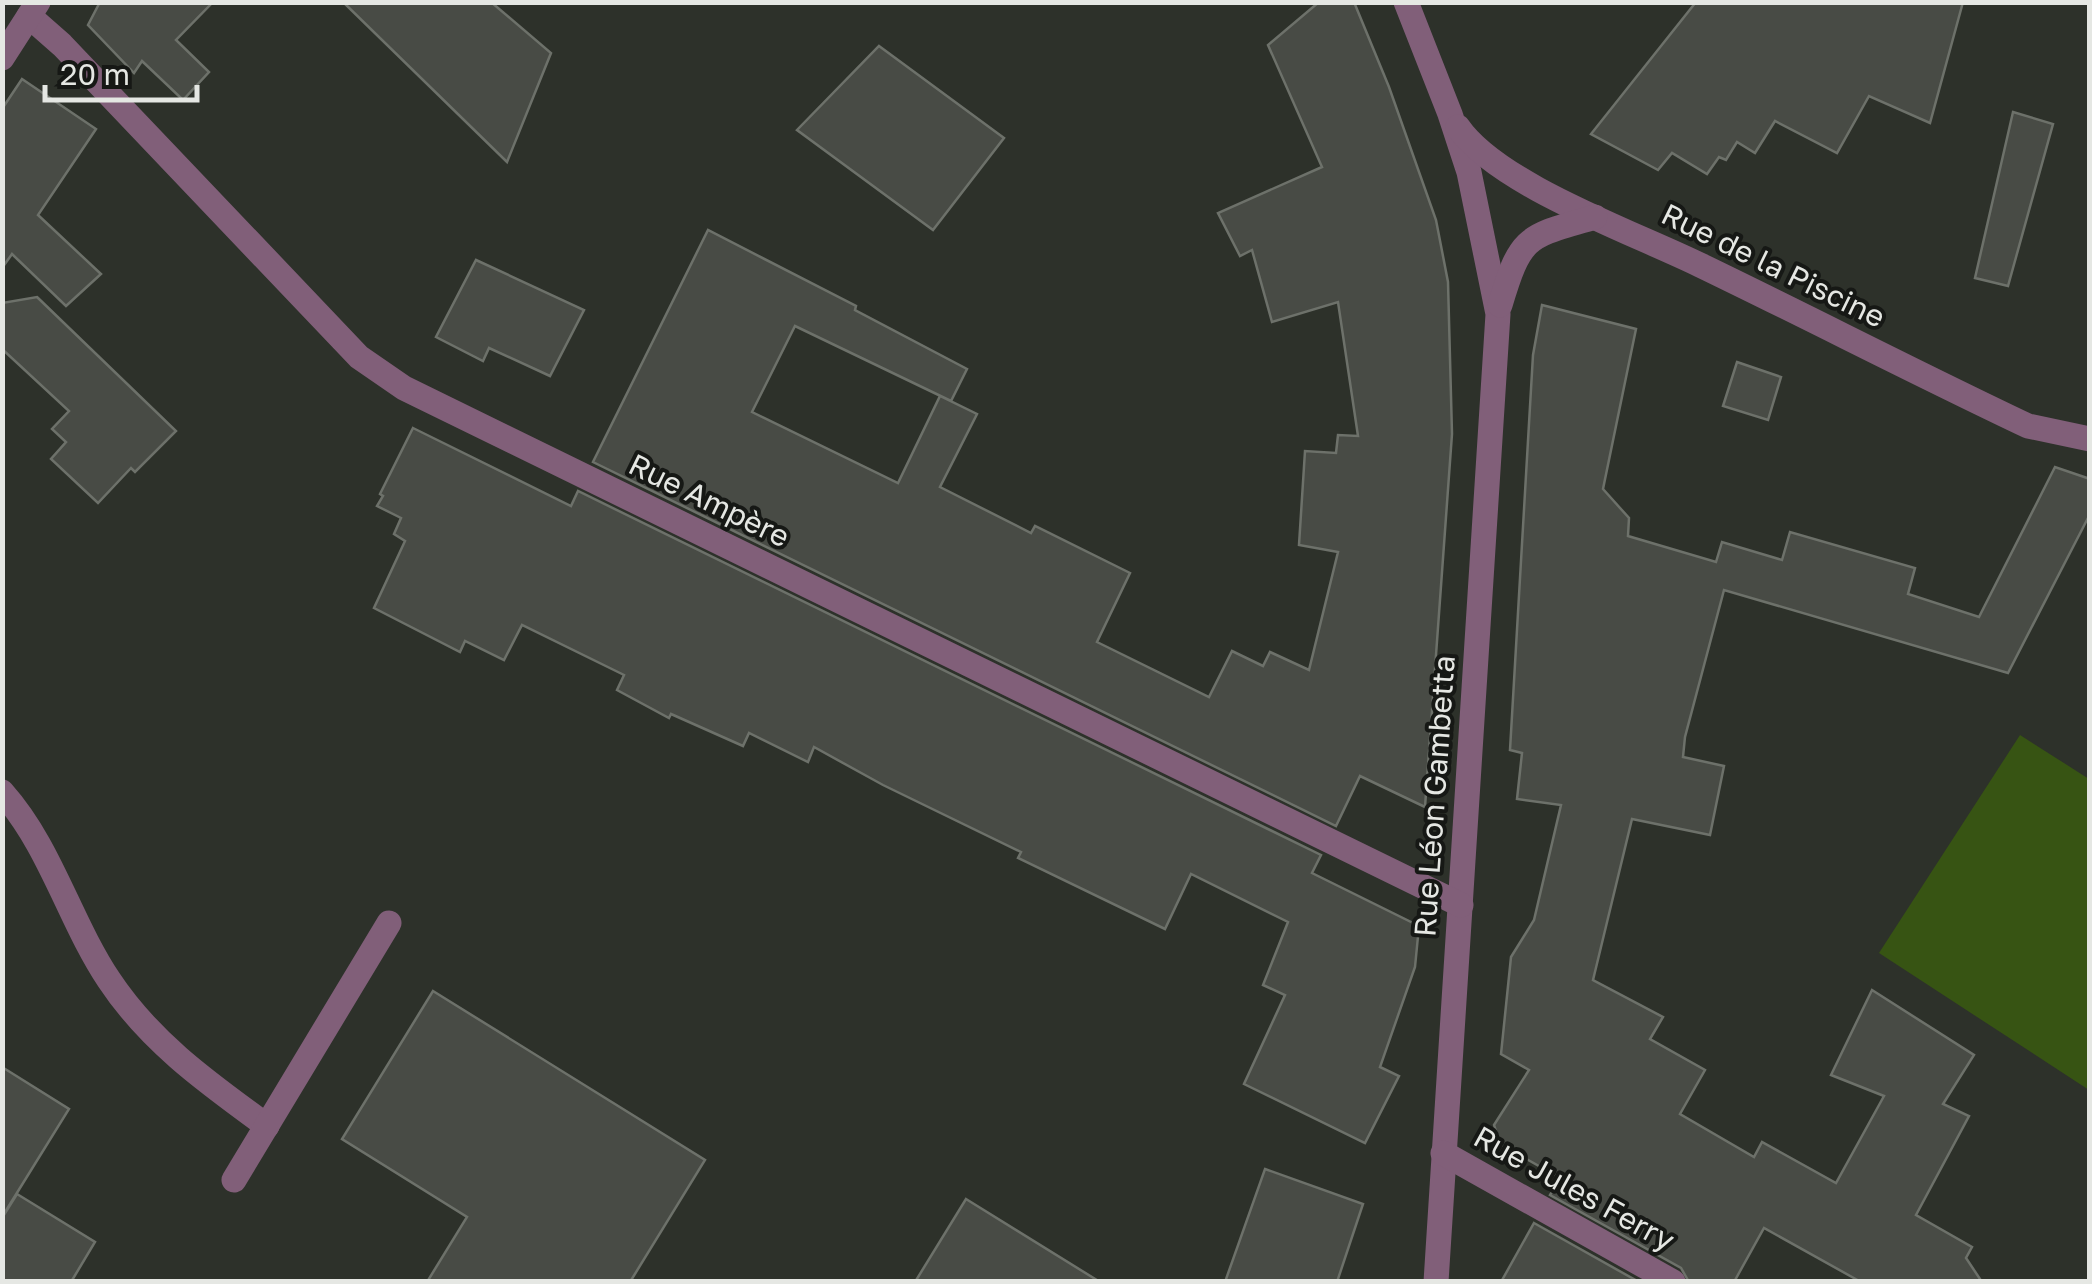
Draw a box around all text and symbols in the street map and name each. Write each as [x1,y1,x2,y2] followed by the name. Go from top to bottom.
[45,40,198,102] scale bar
[60,56,130,92] text: 20 m
[1656,195,1891,335] street label: Rue de la Piscine
[623,446,796,554] street label: Rue Ampère
[1406,654,1462,938] street label: Rue Léon Gambetta
[1468,1118,1681,1258] street label: Rue Jules Ferry

